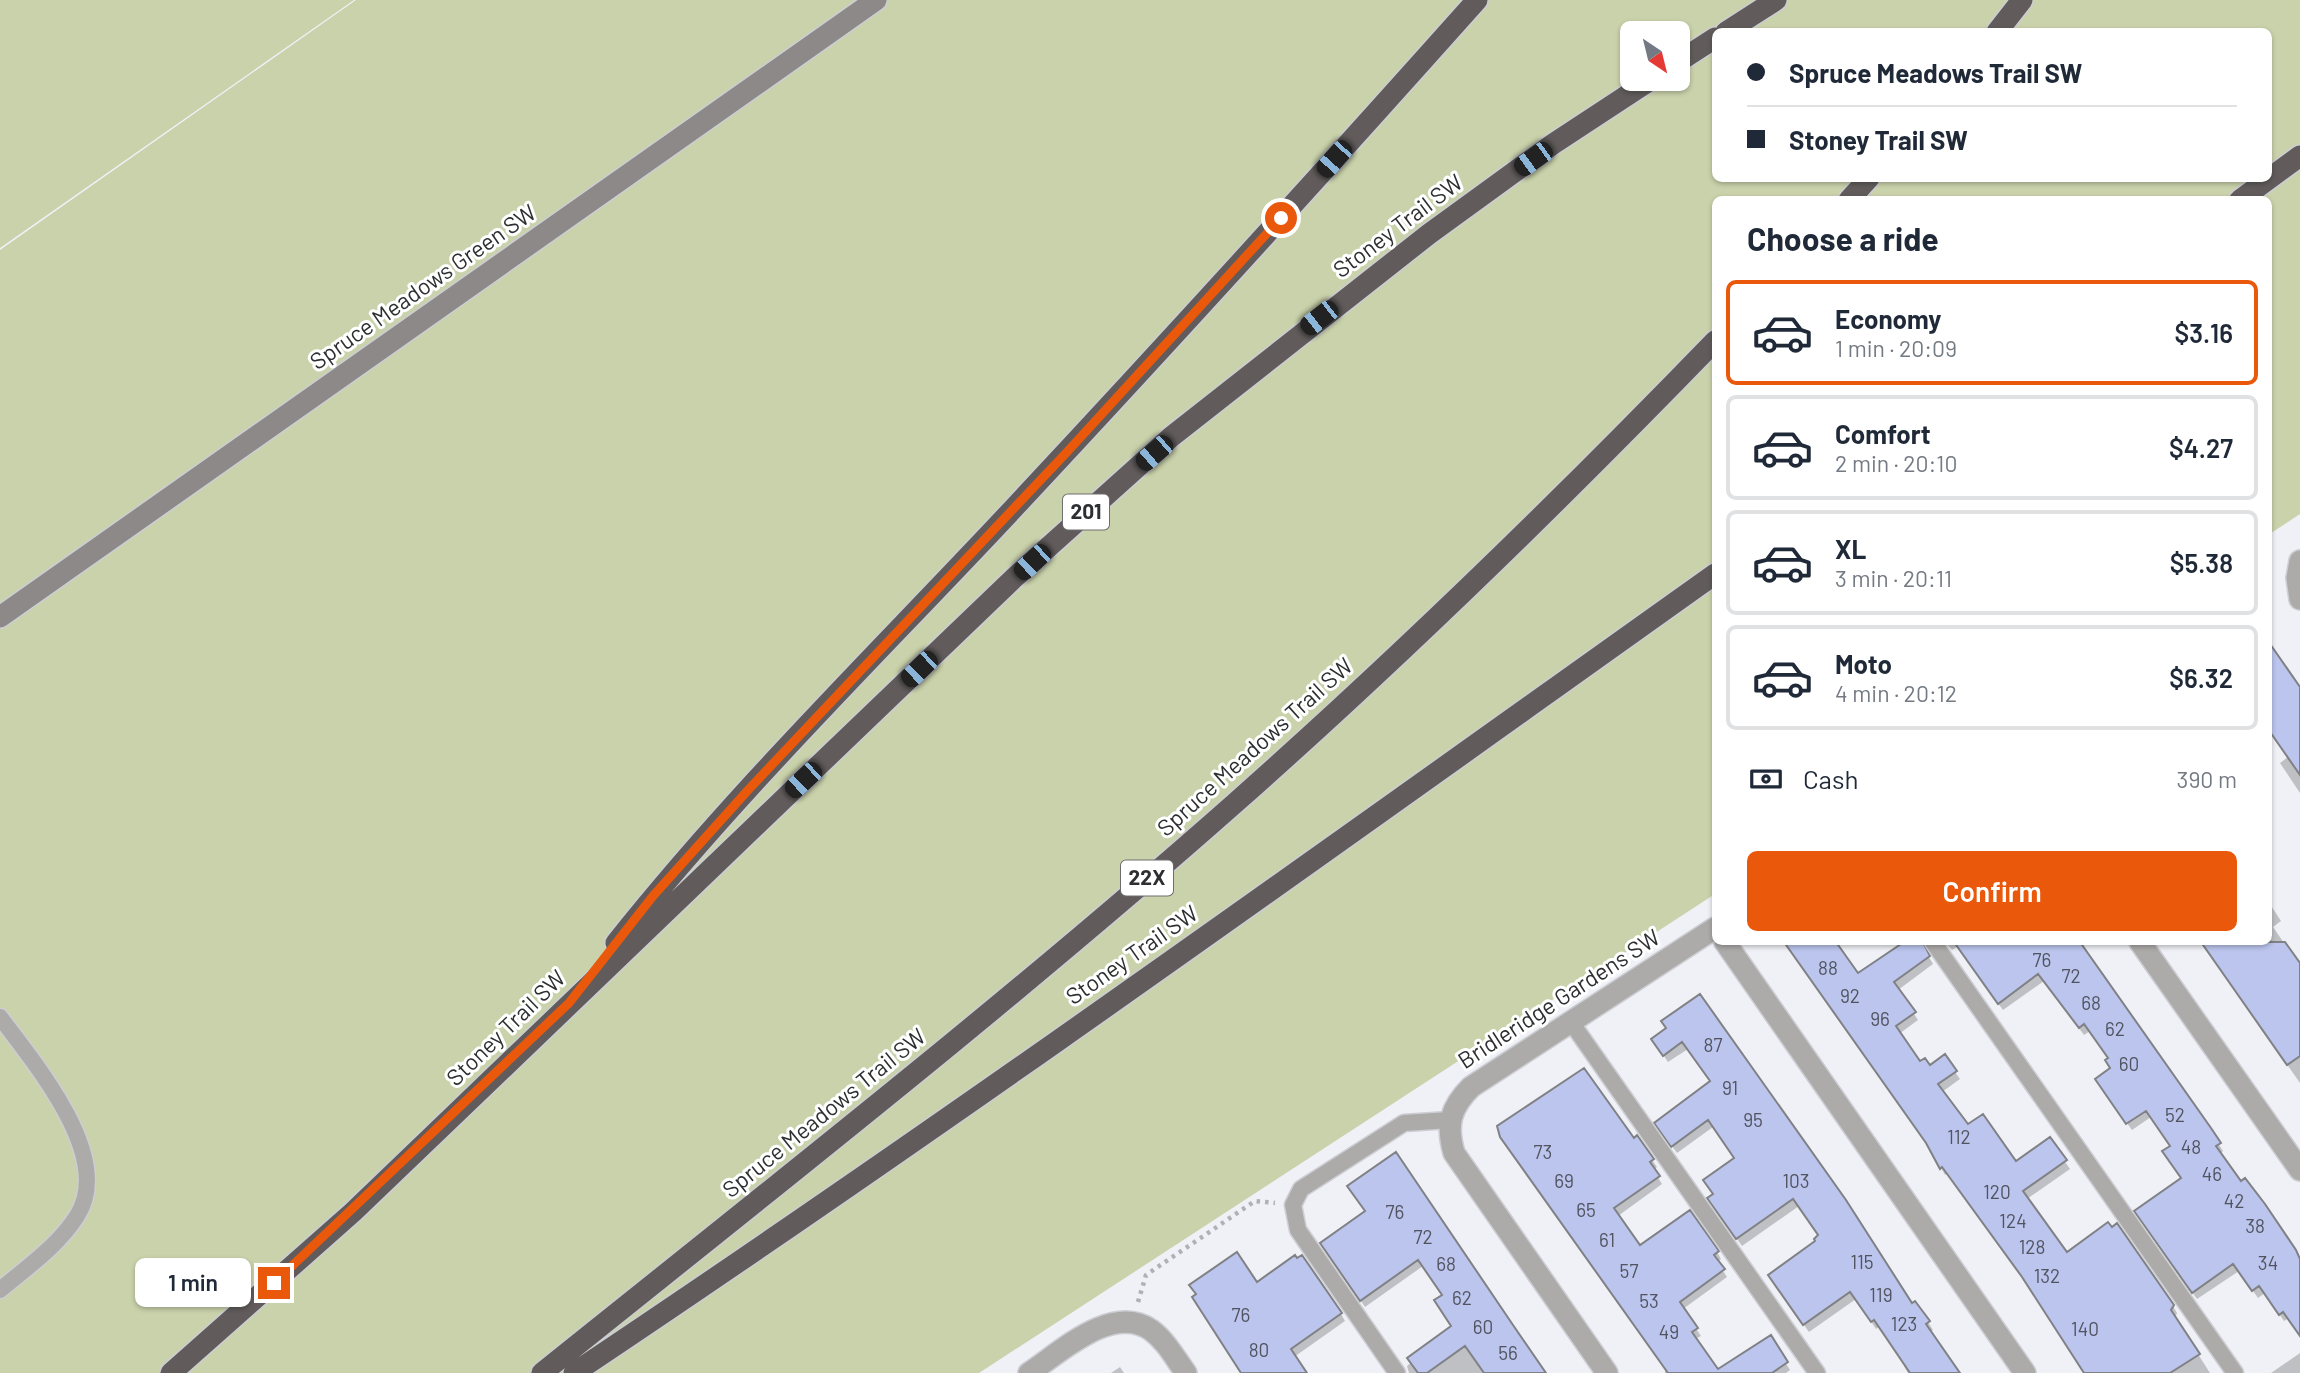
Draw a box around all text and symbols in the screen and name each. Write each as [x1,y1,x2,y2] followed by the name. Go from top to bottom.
[1620,21,1690,91] north arrow
[1620,21,1690,91] map controls
[1789,57,2082,88] text: Spruce Meadows Trail SW
[1789,124,1968,155] text: Stoney Trail SW
[1313,136,1356,182] car
[1510,138,1557,180] car
[1327,168,1468,283] street label: Stoney Trail SW
[304,197,541,375] street label: Spruce Meadows Green SW
[1265,202,1297,234] route start
[1747,219,1939,257] text: Choose a ride
[1296,297,1343,339] car
[1751,301,1814,364] icon: car
[1835,303,1941,334] text: Economy
[2174,317,2233,348] text: $3.16
[1835,334,1957,362] text: 1 min · 20:09
[1751,416,1814,479] icon: car
[1835,418,1931,449] text: Comfort
[1132,431,1177,475] car
[2169,432,2233,463] text: $4.27
[1835,449,1957,477] text: 2 min · 20:10
[1063,494,1109,530] road number: 201
[1751,531,1814,594] icon: car
[1835,533,1866,564] text: XL
[1010,540,1055,584] car
[2170,547,2233,578] text: $5.38
[1835,564,1952,592] text: 3 min · 20:11
[1751,646,1814,709] icon: car
[897,647,942,691] car
[1835,648,1892,679] text: Moto
[1151,651,1358,841] street label: Spruce Meadows Trail SW
[2169,662,2233,693] text: $6.32
[1835,679,1957,707] text: 4 min · 20:12
[781,758,826,802] car
[1747,760,1785,798] icon: cash
[1803,763,1858,794] text: Cash
[2177,765,2237,793] text: 390 m
[1747,851,2237,931] button: Confirm
[1121,860,1173,896] road number: 22X
[1060,898,1203,1010] street label: Stoney Trail SW
[1452,922,1665,1074] street label: Bridleridge Gardens SW
[2033,948,2051,971] house number: 76
[1818,956,1838,979] house number: 88
[440,964,571,1091] street label: Stoney Trail SW
[2061,964,2081,987] house number: 72
[1840,984,1860,1007] house number: 92
[2081,991,2101,1014] house number: 68
[1870,1007,1890,1030] house number: 96
[2105,1017,2125,1040] house number: 62
[716,1022,931,1203] street label: Spruce Meadows Trail SW
[1704,1033,1722,1056] house number: 87
[2119,1052,2139,1075] house number: 60
[1722,1076,1738,1099] house number: 91
[2165,1103,2185,1126] house number: 52
[1743,1108,1763,1131] house number: 95
[1947,1125,1971,1148] house number: 112
[2181,1135,2201,1158] house number: 48
[1534,1140,1552,1163] house number: 73
[2202,1162,2222,1185] house number: 46
[1554,1169,1574,1192] house number: 69
[1782,1169,1810,1192] house number: 103
[1983,1180,2011,1203] house number: 120
[2224,1189,2244,1212] house number: 42
[1576,1198,1596,1221] house number: 65
[1386,1200,1404,1223] house number: 76
[1999,1209,2027,1232] house number: 124
[2245,1214,2265,1237] house number: 38
[1413,1225,1433,1248] house number: 72
[1599,1228,1615,1251] house number: 61
[2019,1235,2045,1258] house number: 128
[1850,1250,1874,1273] house number: 115
[2258,1251,2278,1274] house number: 34
[1436,1252,1456,1275] house number: 68
[134,1258,250,1308] callout: 1 min
[1620,1259,1638,1282] house number: 57
[2034,1264,2060,1287] house number: 132
[258,1267,290,1299] route end
[168,1268,218,1296] text: 1 min
[1869,1283,1893,1306] house number: 119
[1452,1286,1472,1309] house number: 62
[1639,1289,1659,1312] house number: 53
[1232,1303,1250,1326] house number: 76
[1891,1312,1917,1335] house number: 123
[1473,1315,1493,1338] house number: 60
[2071,1317,2099,1340] house number: 140
[1659,1320,1679,1343] house number: 49
[1249,1338,1269,1361] house number: 80
[1498,1341,1518,1364] house number: 56

